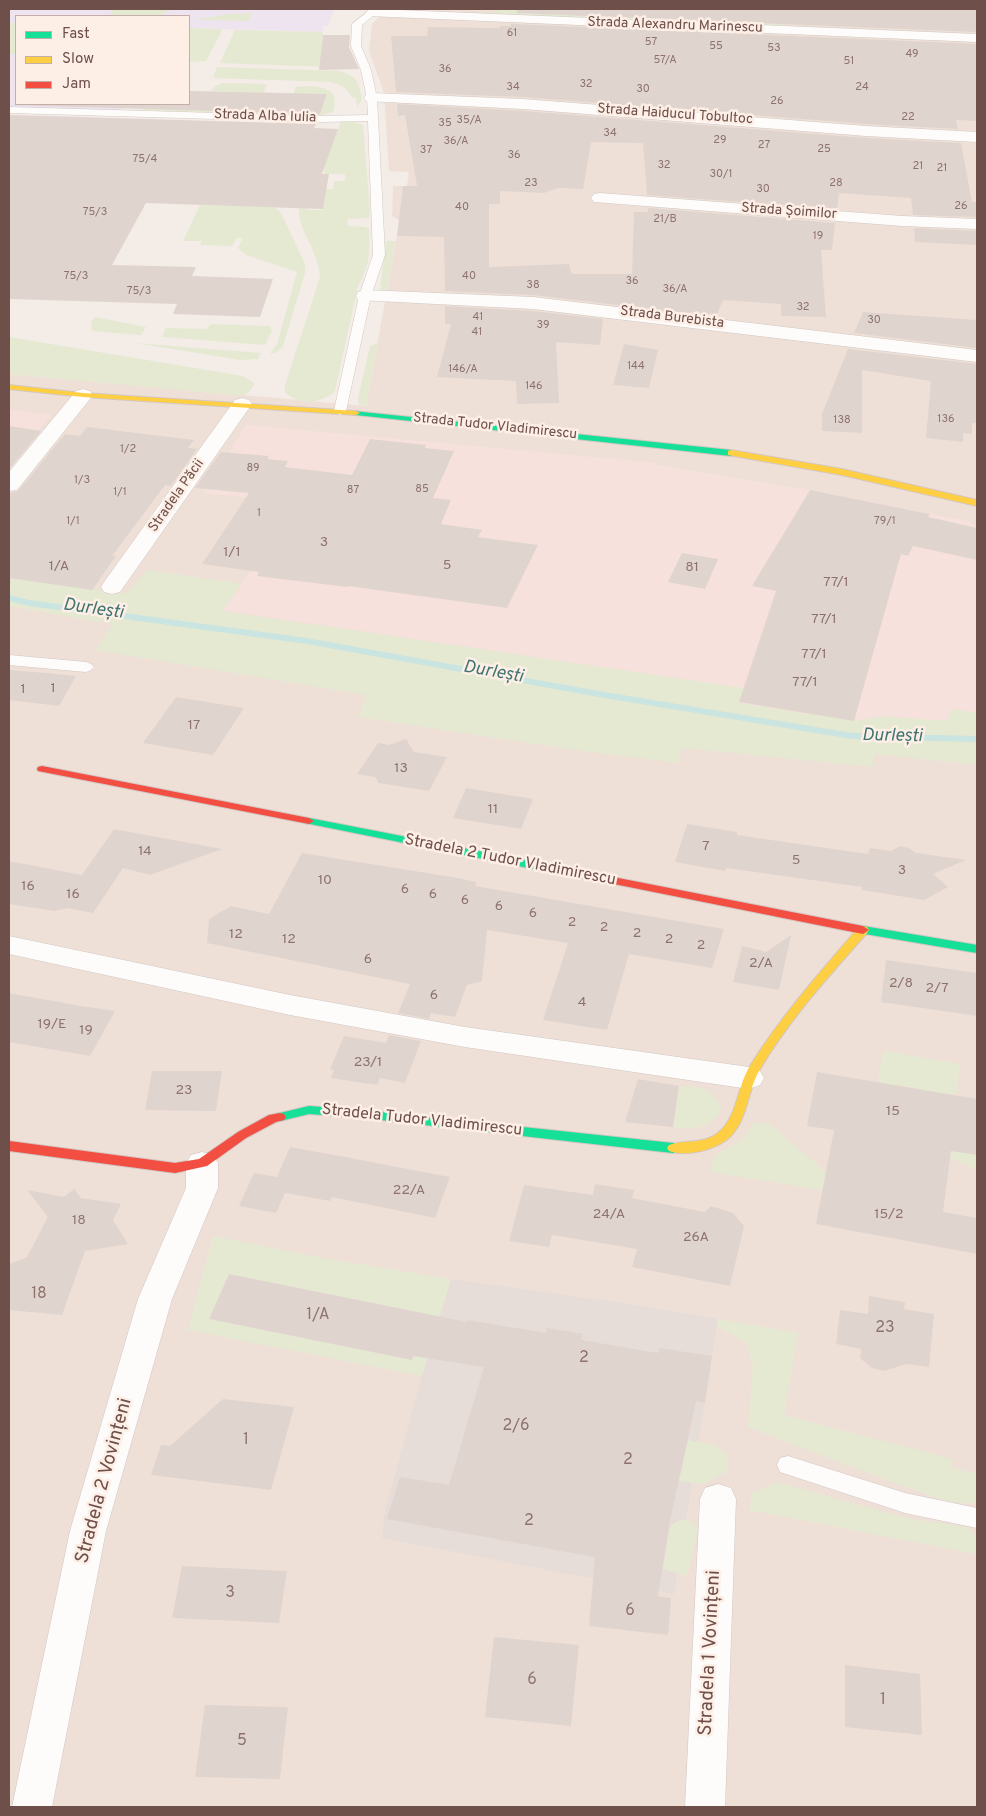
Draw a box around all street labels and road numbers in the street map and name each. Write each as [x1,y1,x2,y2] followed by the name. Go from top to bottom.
[587,15,763,37] street label: Strada Alexandru Marinescu
[596,101,754,129] street label: Strada Haiducul Tobultoc
[213,107,317,127] street label: Strada Alba Iulia
[741,200,837,224] street label: Strada Șoimilor
[619,303,725,333] street label: Strada Burebista
[412,410,578,444] street label: Strada Tudor Vladimirescu
[146,456,208,536] street label: Stradela Păcii
[403,831,617,891] street label: Stradela 2 Tudor Vladimirescu
[321,1101,523,1141] street label: Stradela Tudor Vladimirescu
[72,1396,138,1566] street label: Stradela 2 Vovințeni
[695,1570,727,1736] street label: Stradela 1 Vovințeni

